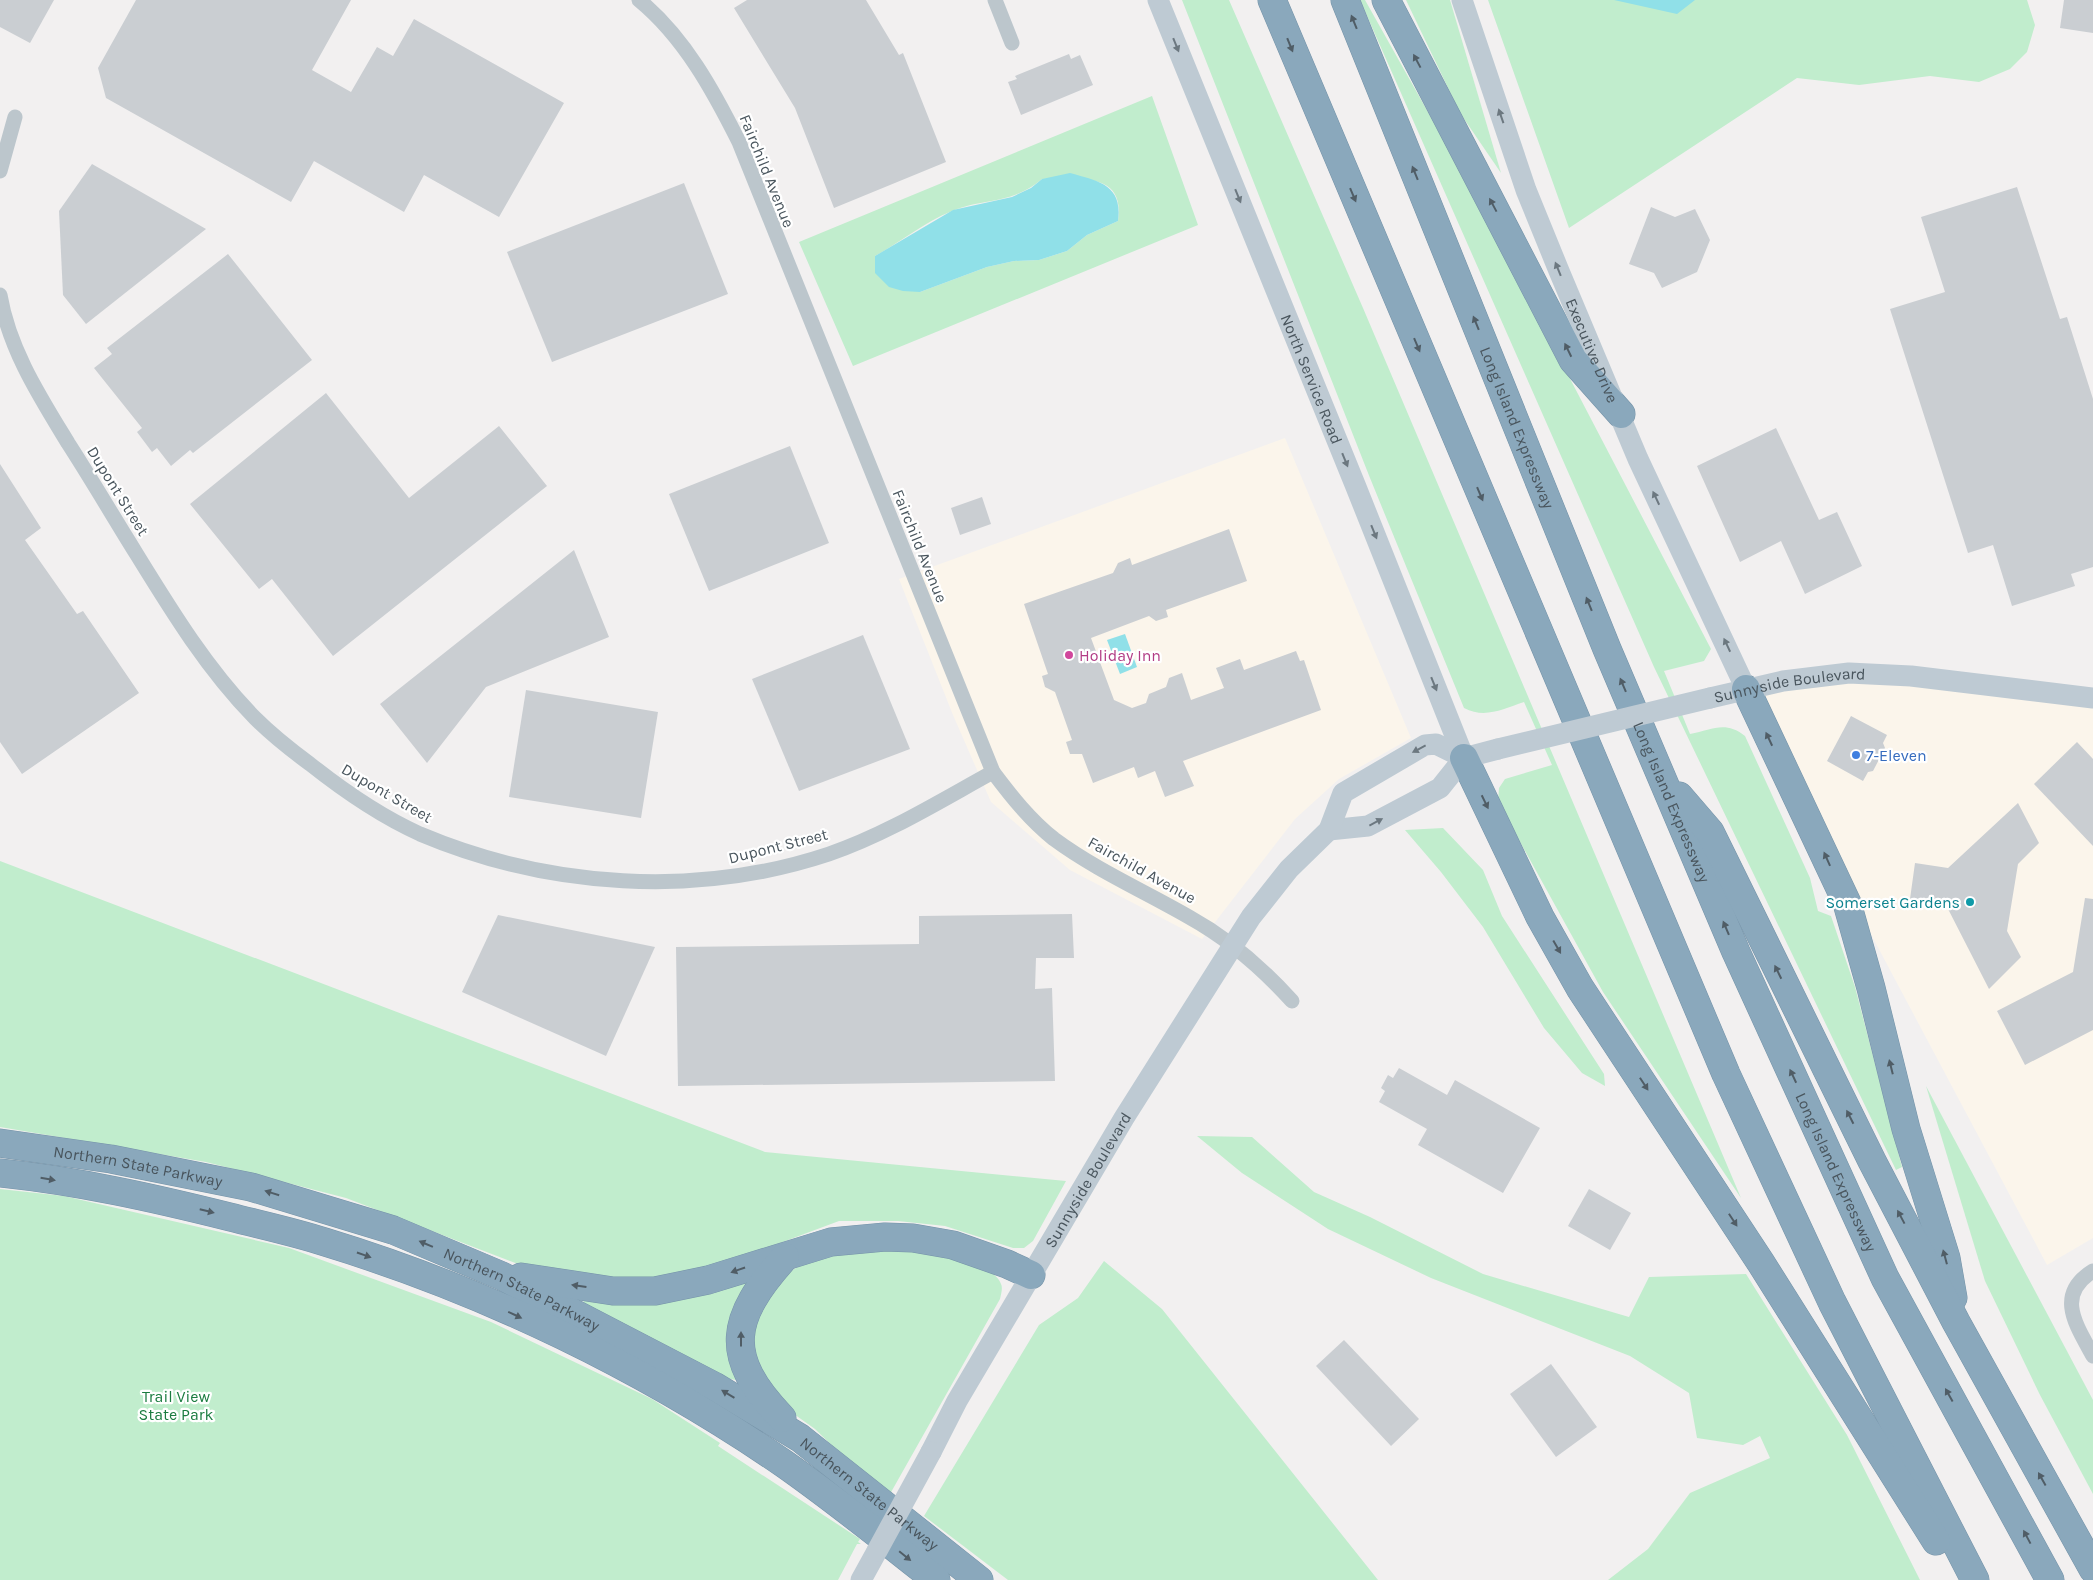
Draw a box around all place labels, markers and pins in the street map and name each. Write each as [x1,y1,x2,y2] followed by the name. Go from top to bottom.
[1079,646,1161,665] place label: Holiday Inn
[1063,649,1075,661] marker: Holiday Inn
[1866,746,1927,765] place label: 7-Eleven
[1850,749,1862,761] marker: 7-Eleven
[1826,893,1960,912] place label: Somerset Gardens
[1964,896,1976,908] marker: Somerset Gardens

